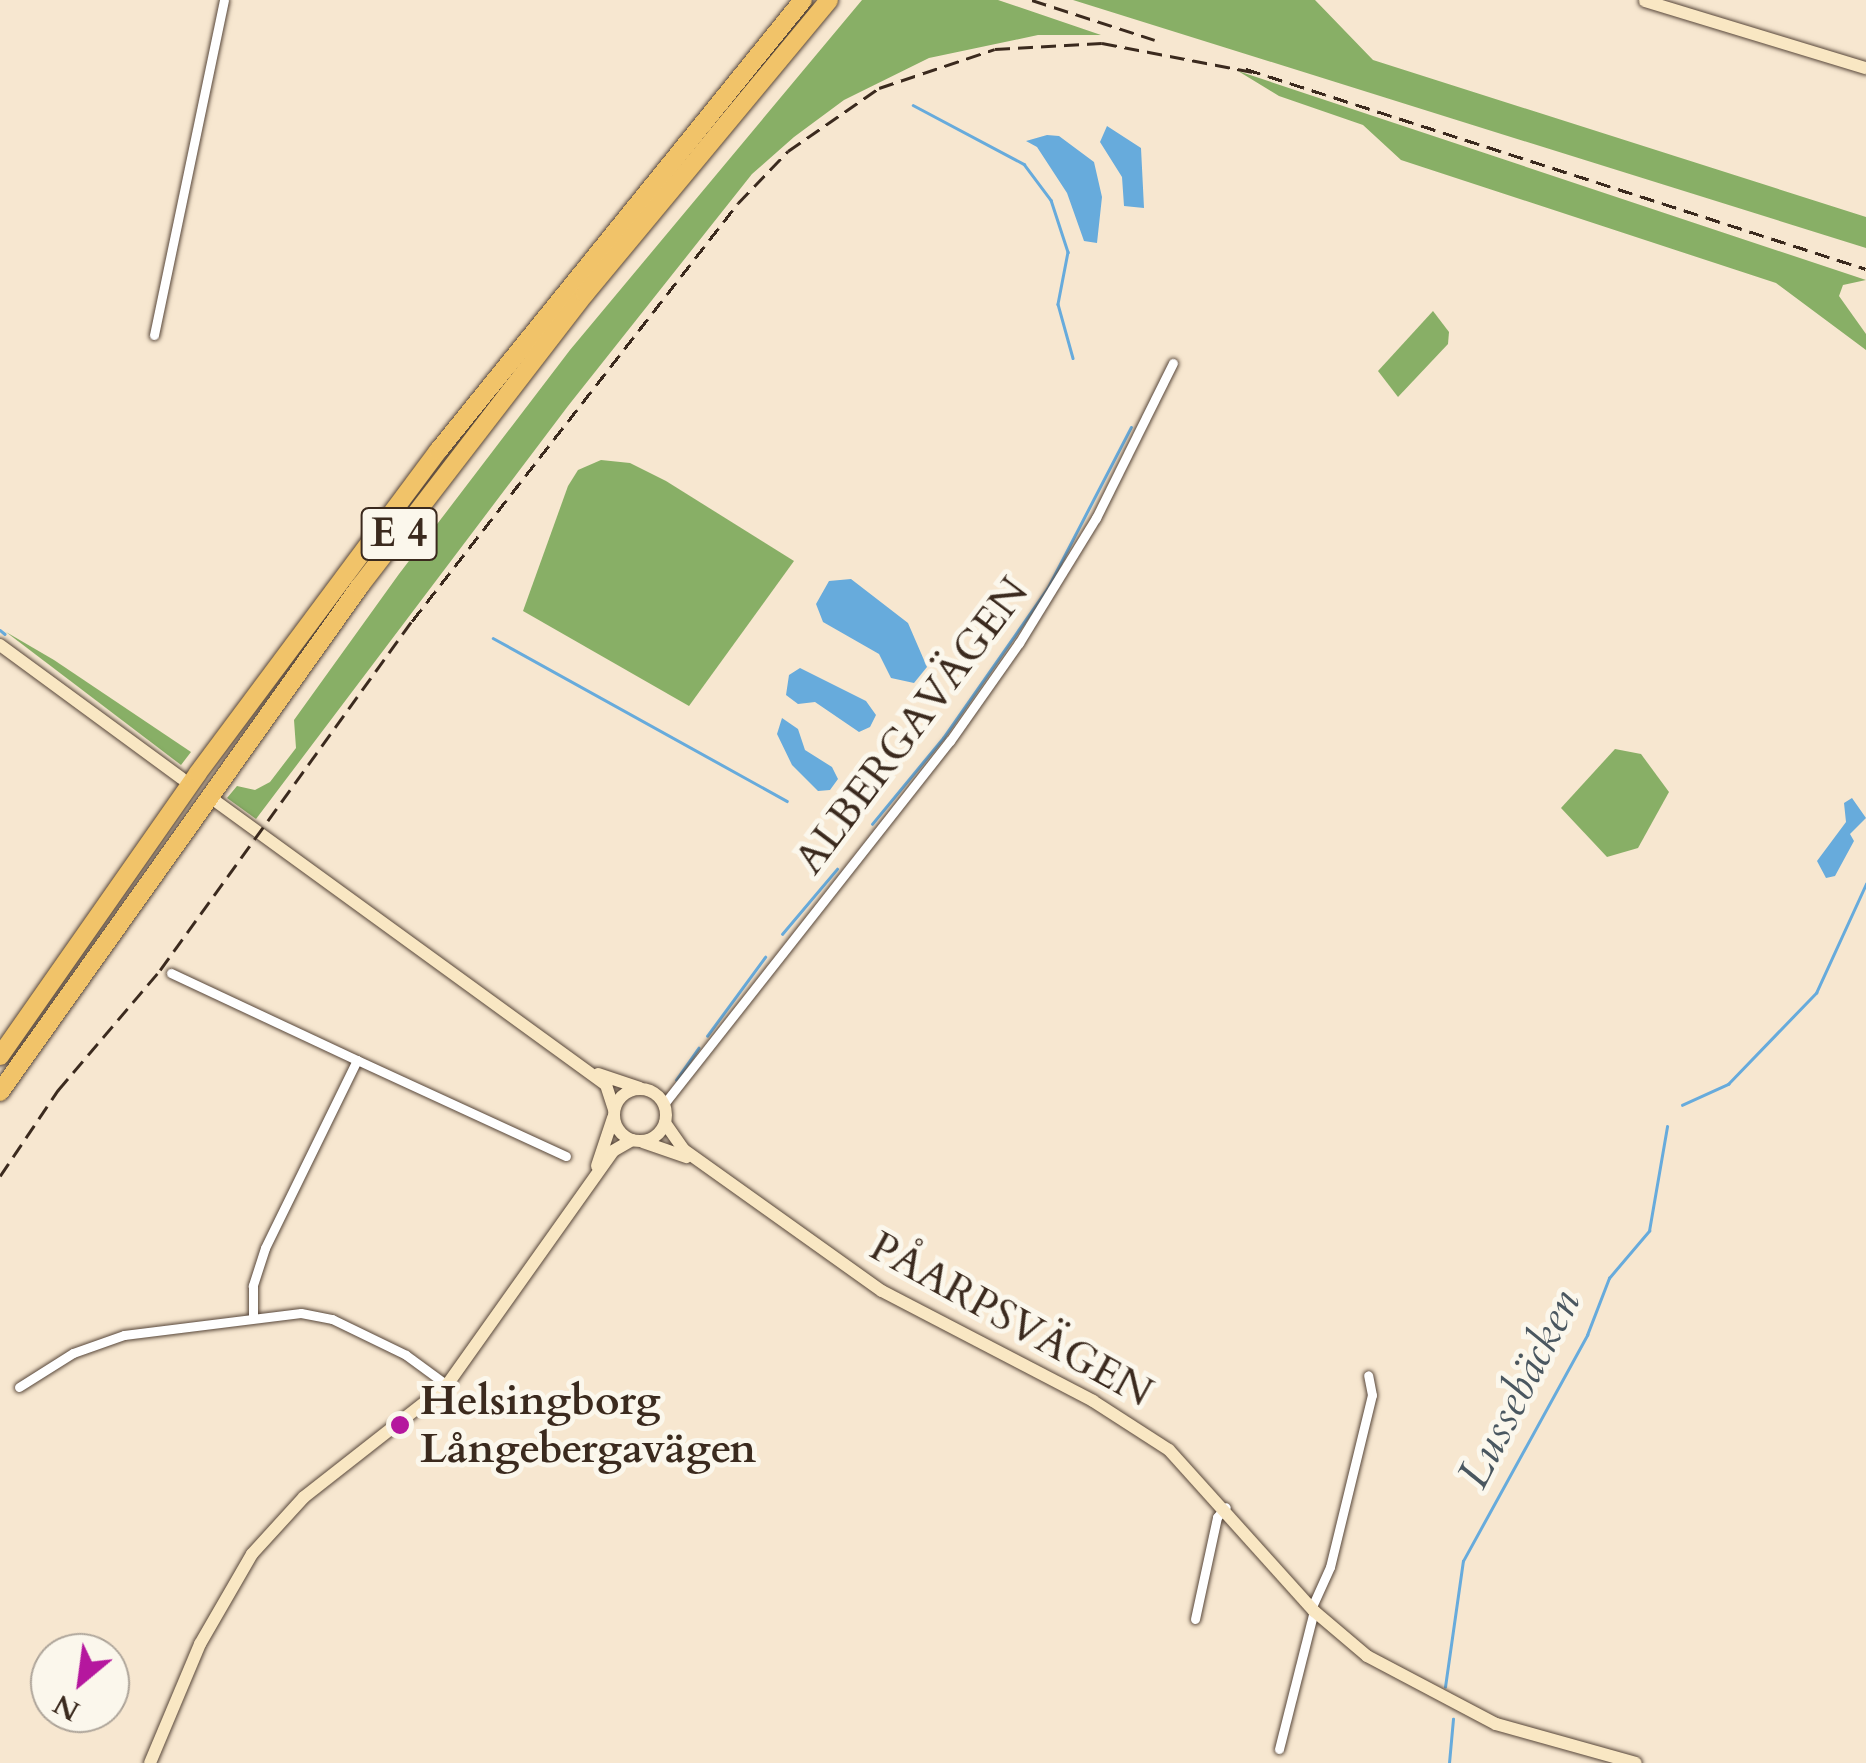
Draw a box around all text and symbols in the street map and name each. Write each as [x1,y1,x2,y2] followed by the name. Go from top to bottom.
[359,499,439,569] road number: E 4
[784,568,1040,884] street label: ALBERGAVÄGEN
[861,1222,1161,1418] street label: PÅARPSVÄGEN
[1446,1281,1592,1497] water label: Lussebäcken
[420,1376,756,1474] place label: Helsingborg Långebergavägen
[389,1414,411,1436] marker: Helsingborg Långebergavägen
[30,1633,130,1733] north arrow
[47,1685,86,1730] text: N

